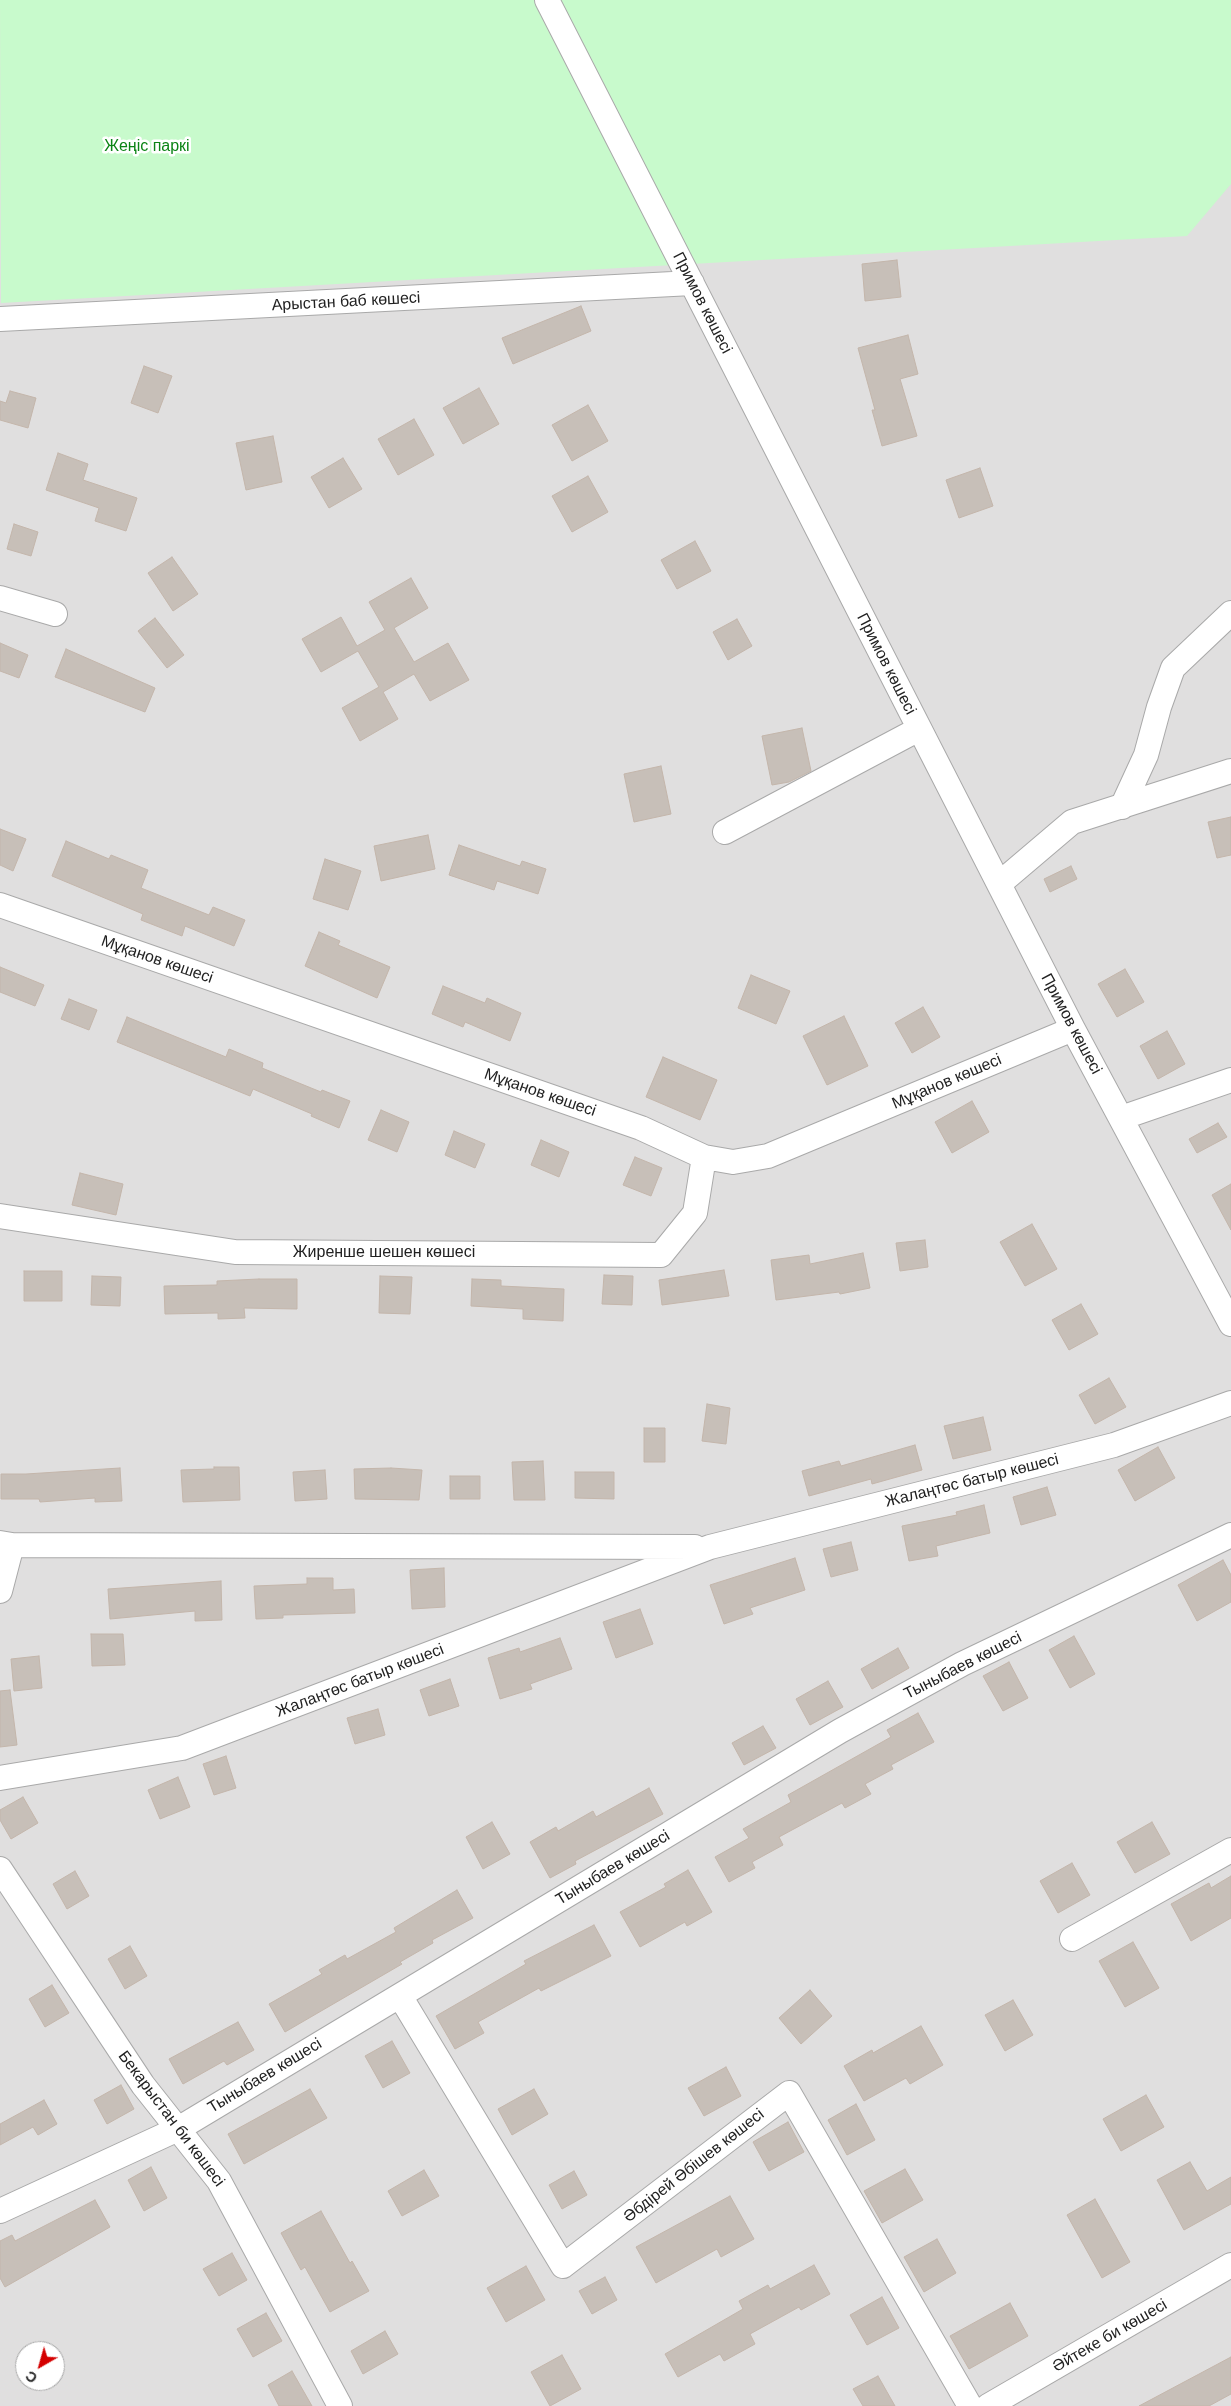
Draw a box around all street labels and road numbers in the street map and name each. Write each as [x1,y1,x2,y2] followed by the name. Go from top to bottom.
[668,249,736,357] street label: Примов көшесі
[271,289,421,315] street label: Арыстан баб көшесі
[852,610,920,718] street label: Примов көшесі
[99,932,215,988] street label: Мұқанов көшесі
[1036,970,1106,1078] street label: Примов көшесі
[889,1050,1005,1114] street label: Мұқанов көшесі
[482,1065,598,1121] street label: Мұқанов көшесі
[293,1243,475,1263] street label: Жиренше шешен көшесі
[883,1450,1061,1512] street label: Жалаңтөс батыр көшесі
[901,1628,1025,1704] street label: Тыныбаев көшесі
[273,1640,447,1722] street label: Жалаңтөс батыр көшесі
[552,1826,674,1910] street label: Тыныбаев көшесі
[204,2034,326,2118] street label: Тыныбаев көшесі
[114,2047,228,2191] street label: Бекарыстан би көшесі
[620,2105,768,2227] street label: Әбдірей Әбішев көшесі
[1049,2295,1171,2377] street label: Әйтеке би көшесі

